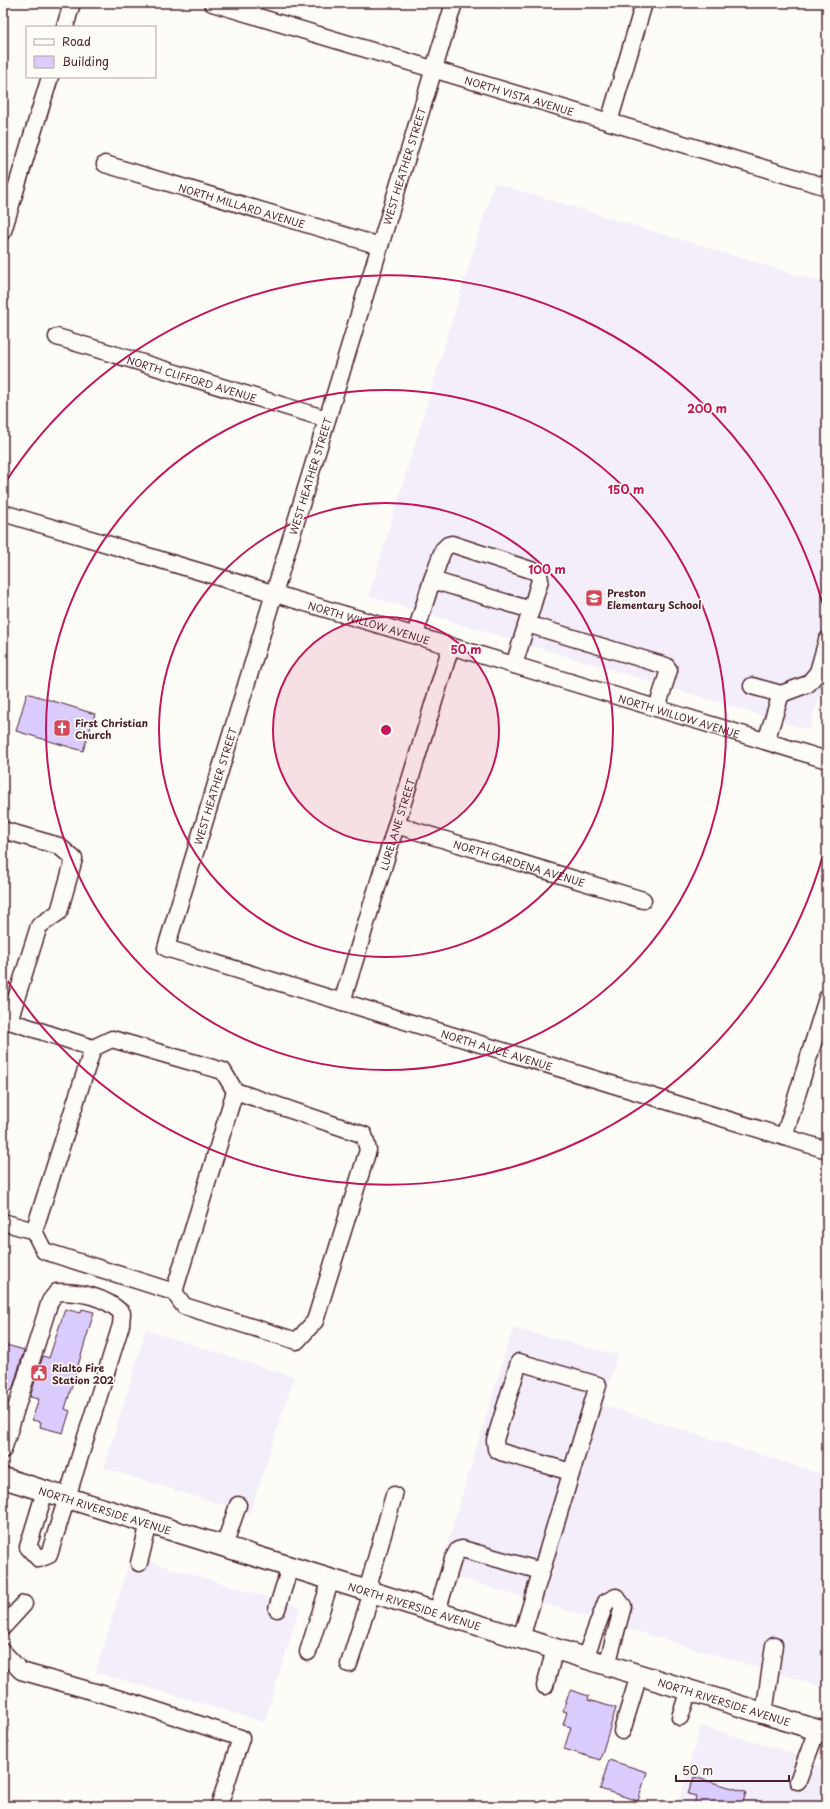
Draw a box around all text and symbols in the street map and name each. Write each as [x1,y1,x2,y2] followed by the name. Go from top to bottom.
[26,26,156,78] legend
[62,32,91,50] text: Road
[62,52,109,70] text: Building
[463,72,576,118] street label: NORTH VISTA AVENUE
[379,105,429,227] street label: WEST HEATHER STREET
[177,179,307,231] street label: NORTH MILLARD AVENUE
[125,351,259,405] street label: NORTH CLIFFORD AVENUE
[687,399,727,417] text: 200 m
[285,415,335,537] street label: WEST HEATHER STREET
[608,480,644,498] text: 150 m
[528,560,566,578] text: 100 m
[607,585,701,612] place label: Preston Elementary School
[584,588,604,608] school or university icon: Preston Elementary School
[307,597,432,647] street label: NORTH WILLOW AVENUE
[450,640,482,658] text: 50 m
[617,690,742,741] street label: NORTH WILLOW AVENUE
[75,715,148,742] place label: First Christian Church
[52,718,72,738] church icon: First Christian Church
[379,723,393,737] centre of rings
[190,725,240,847] street label: WEST HEATHER STREET
[375,776,418,872] street label: LURELANE STREET
[452,835,587,890] street label: NORTH GARDENA AVENUE
[440,1025,554,1073] street label: NORTH ALICE AVENUE
[52,1360,114,1387] place label: Rialto Fire Station 202
[29,1363,49,1383] public building icon: Rialto Fire Station 202
[37,1482,173,1537] street label: NORTH RIVERSIDE AVENUE
[347,1578,483,1633] street label: NORTH RIVERSIDE AVENUE
[656,1674,792,1729] street label: NORTH RIVERSIDE AVENUE
[676,1757,789,1783] scale bar
[682,1761,713,1779] text: 50 m

